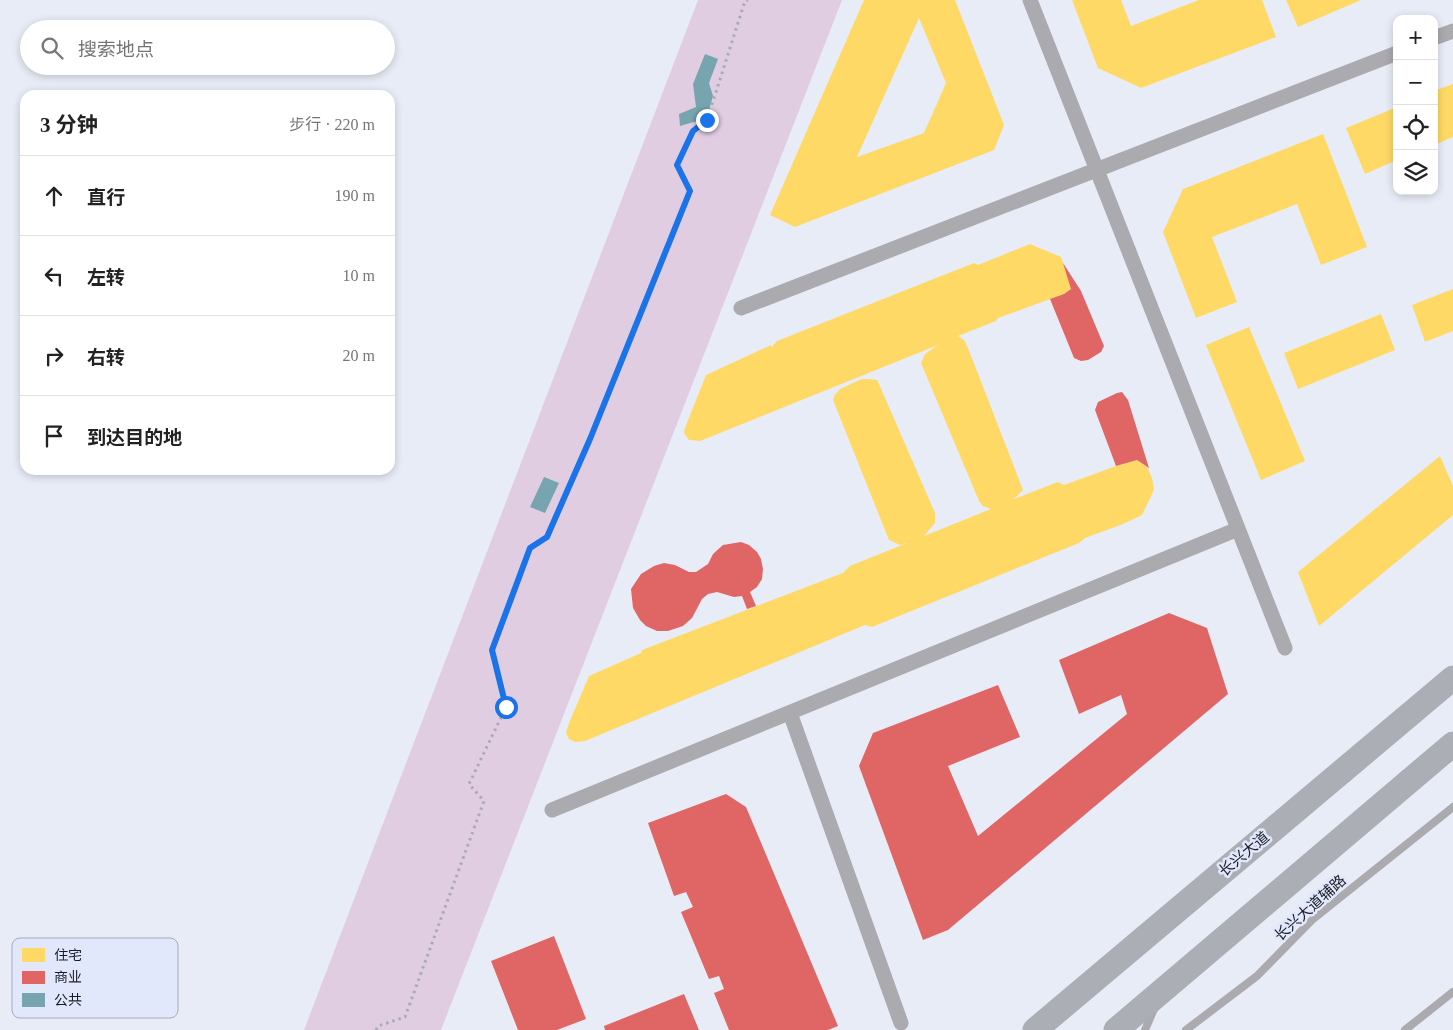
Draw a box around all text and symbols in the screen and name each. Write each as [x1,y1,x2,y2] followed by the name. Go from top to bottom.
[1393,15,1438,195] map controls
[1393,15,1438,60] button: +
[20,20,395,75] search box
[38,34,66,62] icon: search
[78,39,154,60] text: 搜索地点
[1393,60,1438,105] button: −
[1393,105,1438,150] button: locate
[696,109,719,132] route end
[40,113,98,137] text: 3 分钟
[289,116,375,133] text: 步行 · 220 m
[1393,150,1438,195] button: layers
[40,182,68,210] icon: ahead
[87,187,125,208] text: 直行
[335,187,375,204] text: 190 m
[40,262,68,290] icon: left
[87,267,125,288] text: 左转
[343,267,375,284] text: 10 m
[40,342,68,370] icon: right
[87,347,125,368] text: 右转
[343,347,375,364] text: 20 m
[40,422,68,450] icon: arrive
[87,427,182,448] text: 到达目的地
[495,696,518,719] route start
[1216,829,1272,879] street label: 长兴大道
[1271,872,1349,944] street label: 长兴大道辅路
[12,938,178,1018] legend
[54,948,82,963] text: 住宅
[54,970,82,985] text: 商业
[54,993,82,1008] text: 公共

